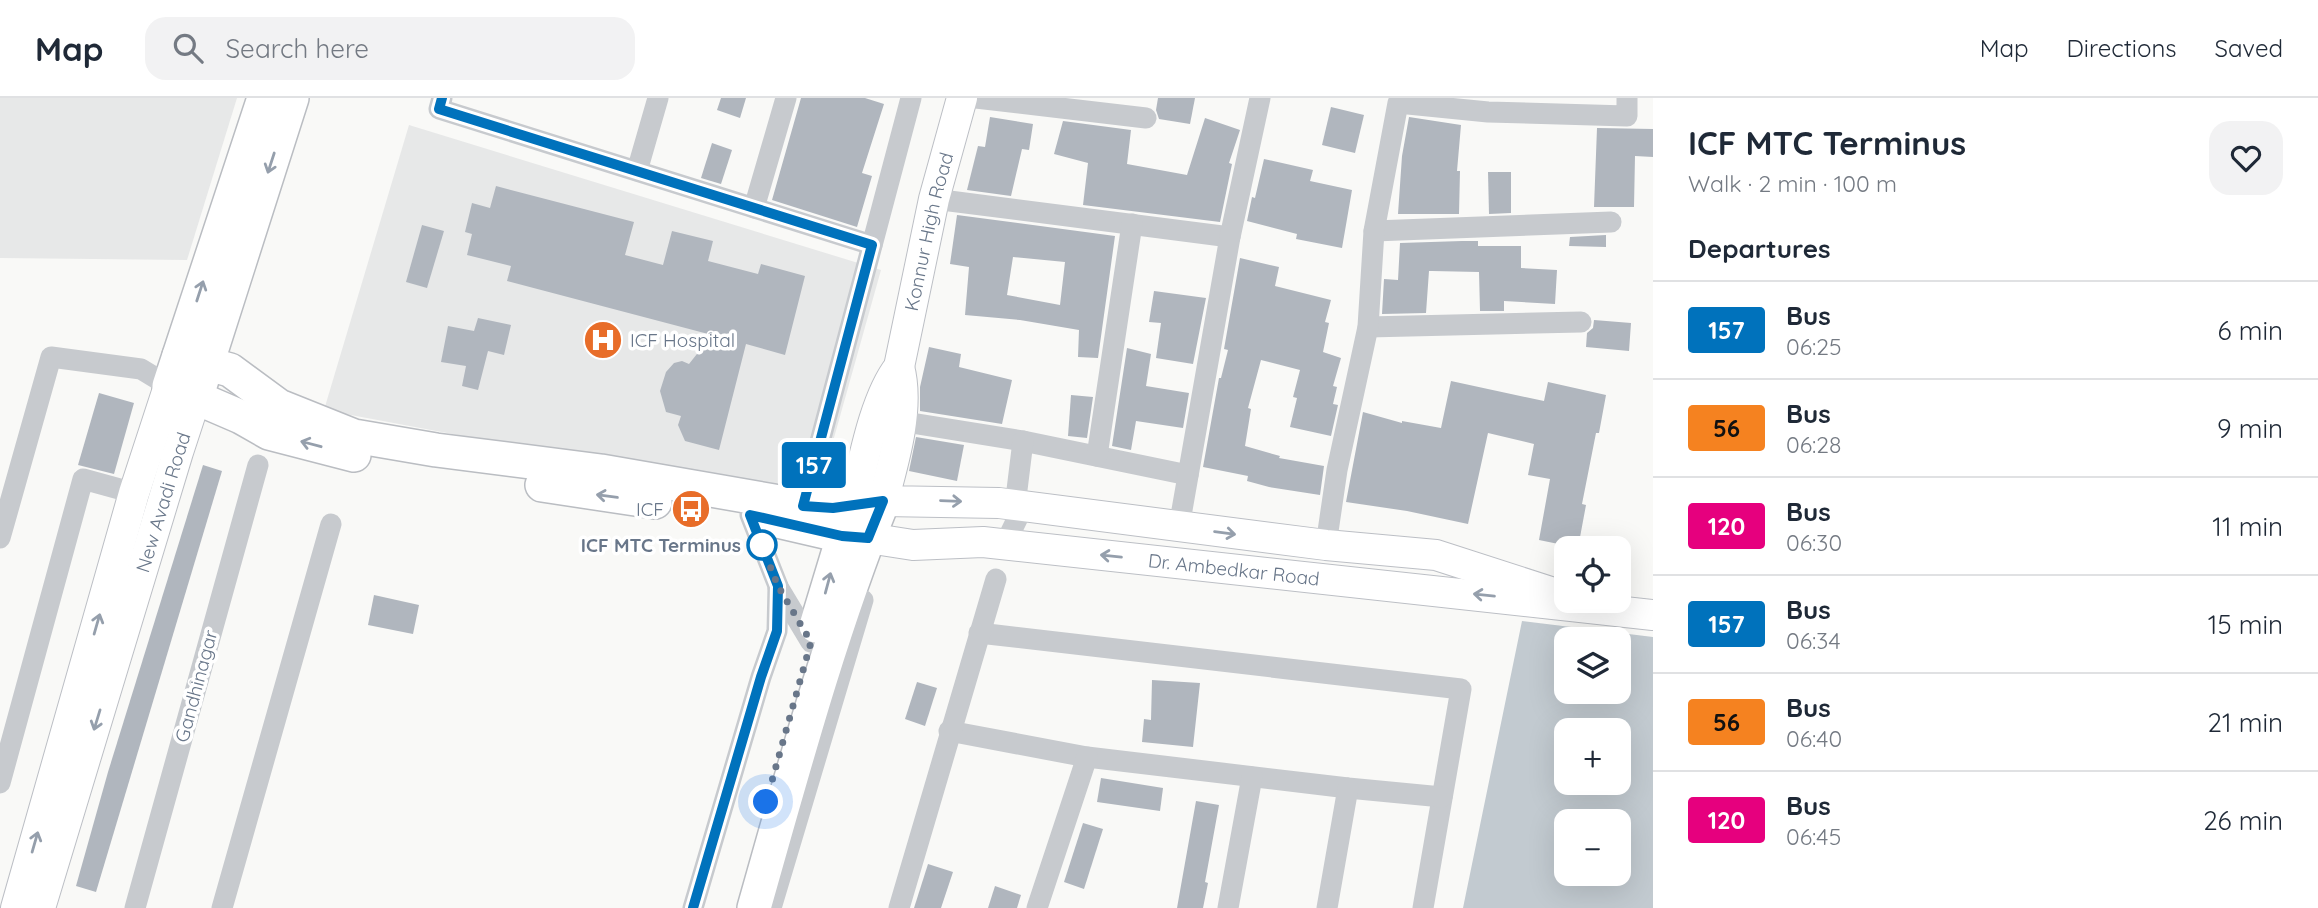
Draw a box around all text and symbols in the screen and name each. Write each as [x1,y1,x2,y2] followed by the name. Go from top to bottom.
[145,17,635,80] search box
[35,28,103,69] text: Map
[169,29,207,67] icon: search
[225,32,369,65] text: Search here
[1980,33,2029,63] text: Map
[2067,33,2177,63] text: Directions
[2215,33,2283,63] text: Saved
[2209,121,2283,195] button: heart
[1688,122,1966,163] text: ICF MTC Terminus
[899,150,958,313] street label: Konnur High Road
[264,152,277,174] one-way arrow
[1688,169,1897,198] text: Walk · 2 min · 100 m
[1688,232,1831,265] text: Departures
[195,281,207,303] one-way arrow
[1786,299,1831,332] text: Bus
[2218,314,2283,347] text: 6 min
[1708,315,1745,345] text: 157
[582,319,624,361] hospital icon: ICF Hospital
[630,328,735,352] place label: ICF Hospital
[1786,332,1842,361] text: 06:25
[1786,397,1831,430] text: Bus
[2217,412,2283,445] text: 9 min
[1713,413,1740,443] text: 56
[130,429,196,575] street label: New Avadi Road
[1786,430,1842,459] text: 06:28
[300,437,323,450] one-way arrow
[774,442,854,488] line badge: 157
[796,450,832,480] text: 157
[670,488,712,530] bus stop icon: ICF
[596,489,619,502] one-way arrow
[939,495,962,508] one-way arrow
[1786,495,1831,528] text: Bus
[636,497,664,521] place label: ICF
[2212,510,2283,543] text: 11 min
[1708,511,1745,541] text: 120
[1214,526,1236,539] one-way arrow
[1786,528,1842,557] text: 06:30
[747,530,777,560] marker: ICF MTC Terminus
[581,533,741,557] place label: ICF MTC Terminus
[1554,536,1631,886] map controls
[1554,536,1631,613] button: locate
[1147,548,1321,591] street label: Dr. Ambedkar Road
[1100,549,1123,562] one-way arrow
[822,572,835,594] one-way arrow
[1473,589,1495,602] one-way arrow
[1786,593,1831,626] text: Bus
[2208,608,2283,641] text: 15 min
[1708,609,1745,639] text: 157
[91,613,104,635] one-way arrow
[169,626,223,745] street label: Gandhinagar
[1786,626,1841,655] text: 06:34
[1554,627,1631,704] button: layers
[1786,691,1831,724] text: Bus
[2208,706,2283,739] text: 21 min
[1713,707,1740,737] text: 56
[89,709,102,731] one-way arrow
[1554,718,1631,795] button: +
[1786,724,1842,753] text: 06:40
[748,784,783,819] your location
[1786,789,1831,822] text: Bus
[2203,804,2283,837] text: 26 min
[1708,805,1745,835] text: 120
[1554,809,1631,886] button: −
[1786,822,1841,851] text: 06:45
[29,832,42,854] one-way arrow

